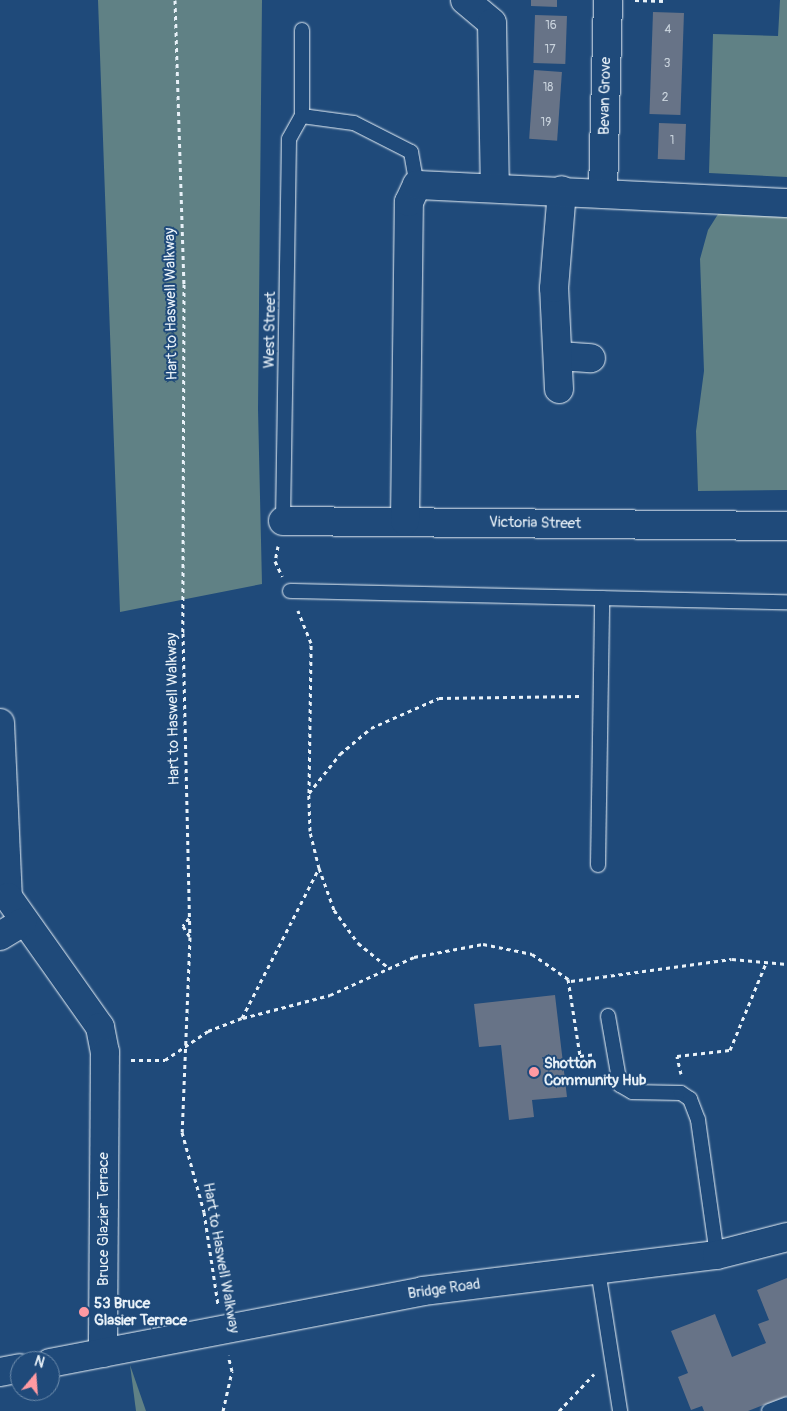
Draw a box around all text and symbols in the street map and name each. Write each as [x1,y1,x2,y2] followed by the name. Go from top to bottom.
[545,19,557,33] house number: 16
[665,23,671,37] house number: 4
[544,43,556,57] house number: 17
[595,57,615,135] street label: Bevan Grove
[664,57,670,71] house number: 3
[543,81,553,95] house number: 18
[662,91,668,105] house number: 2
[541,116,551,130] house number: 19
[670,134,674,148] house number: 1
[161,228,181,380] street label: Hart to Haswell Walkway
[260,291,280,369] street label: West Street
[489,513,581,533] street label: Victoria Street
[163,633,183,785] street label: Hart to Haswell Walkway
[544,1054,646,1089] place label: Shotton Community Hub
[528,1066,540,1078] marker: Shotton Community Hub
[95,1152,113,1286] street label: Bruce Glazier Terrace
[199,1181,243,1335] street label: Hart to Haswell Walkway
[407,1275,481,1303] street label: Bridge Road
[94,1294,187,1329] place label: 53 Bruce Glasier Terrace
[78,1306,90,1318] marker: 53 Bruce Glasier Terrace
[10,1351,60,1401] north arrow
[32,1353,47,1372] text: N

